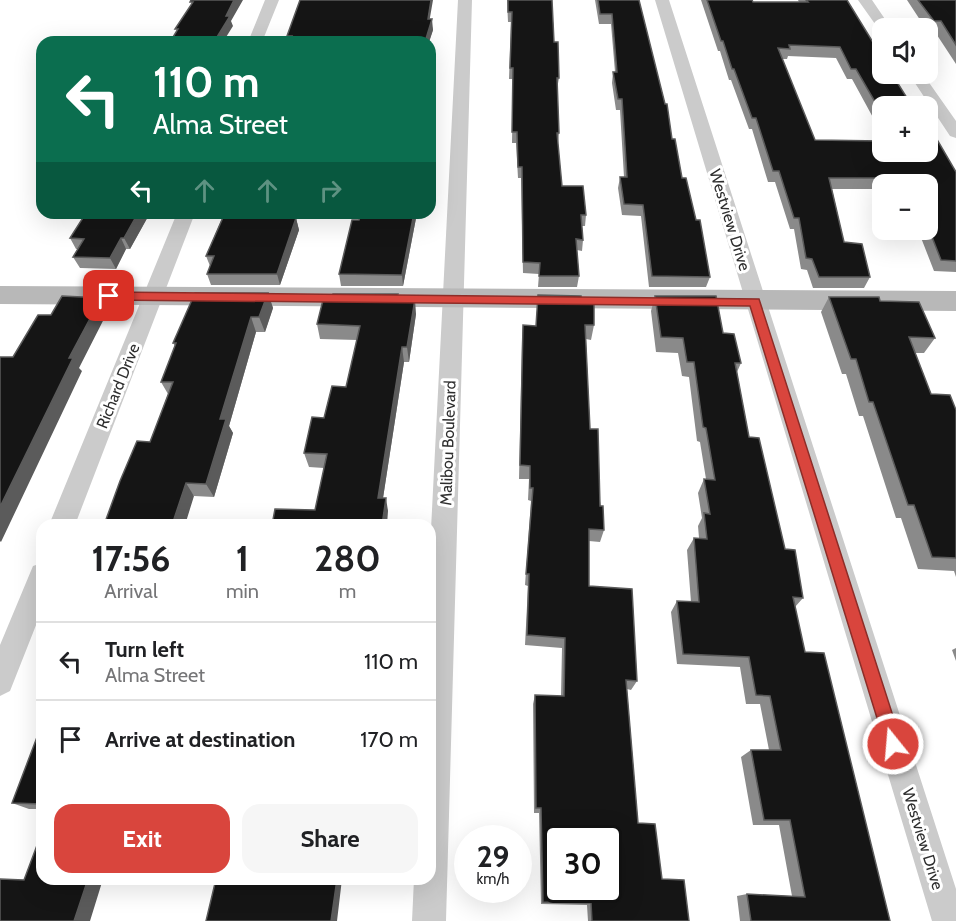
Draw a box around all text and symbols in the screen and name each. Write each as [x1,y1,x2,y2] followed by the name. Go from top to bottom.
[872,18,938,240] map controls
[872,18,938,84] button: sound
[153,56,260,108] text: 110 m
[54,60,132,138] icon: left
[872,96,938,162] button: +
[153,108,288,141] text: Alma Street
[706,167,754,273] street label: Westview Drive
[125,174,158,207] icon: left
[188,174,221,207] icon: ahead
[251,174,284,207] icon: ahead
[314,174,347,207] icon: right
[872,174,938,240] button: −
[83,270,134,321] pin
[92,279,125,312] icon: arrive
[92,341,144,431] street label: Richard Drive
[436,380,460,506] street label: Malibou Boulevard
[91,536,171,580] text: 17:56
[236,536,249,580] text: 1
[314,536,381,580] text: 280
[104,579,158,603] text: Arrival
[226,579,259,603] text: min
[339,579,356,603] text: m
[105,636,184,663] text: Turn left
[54,645,87,678] icon: left
[364,648,418,675] text: 110 m
[105,663,205,687] text: Alma Street
[861,712,925,776] position arrow
[54,723,87,756] icon: arrive
[105,726,295,753] text: Arrive at destination
[360,726,418,753] text: 170 m
[899,786,947,892] street label: Westview Drive
[54,804,230,873] button: Exit
[242,804,418,873] button: Share
[544,825,622,903] speed limit sign: 30
[477,838,509,875] text: 29
[477,870,509,888] text: km/h

